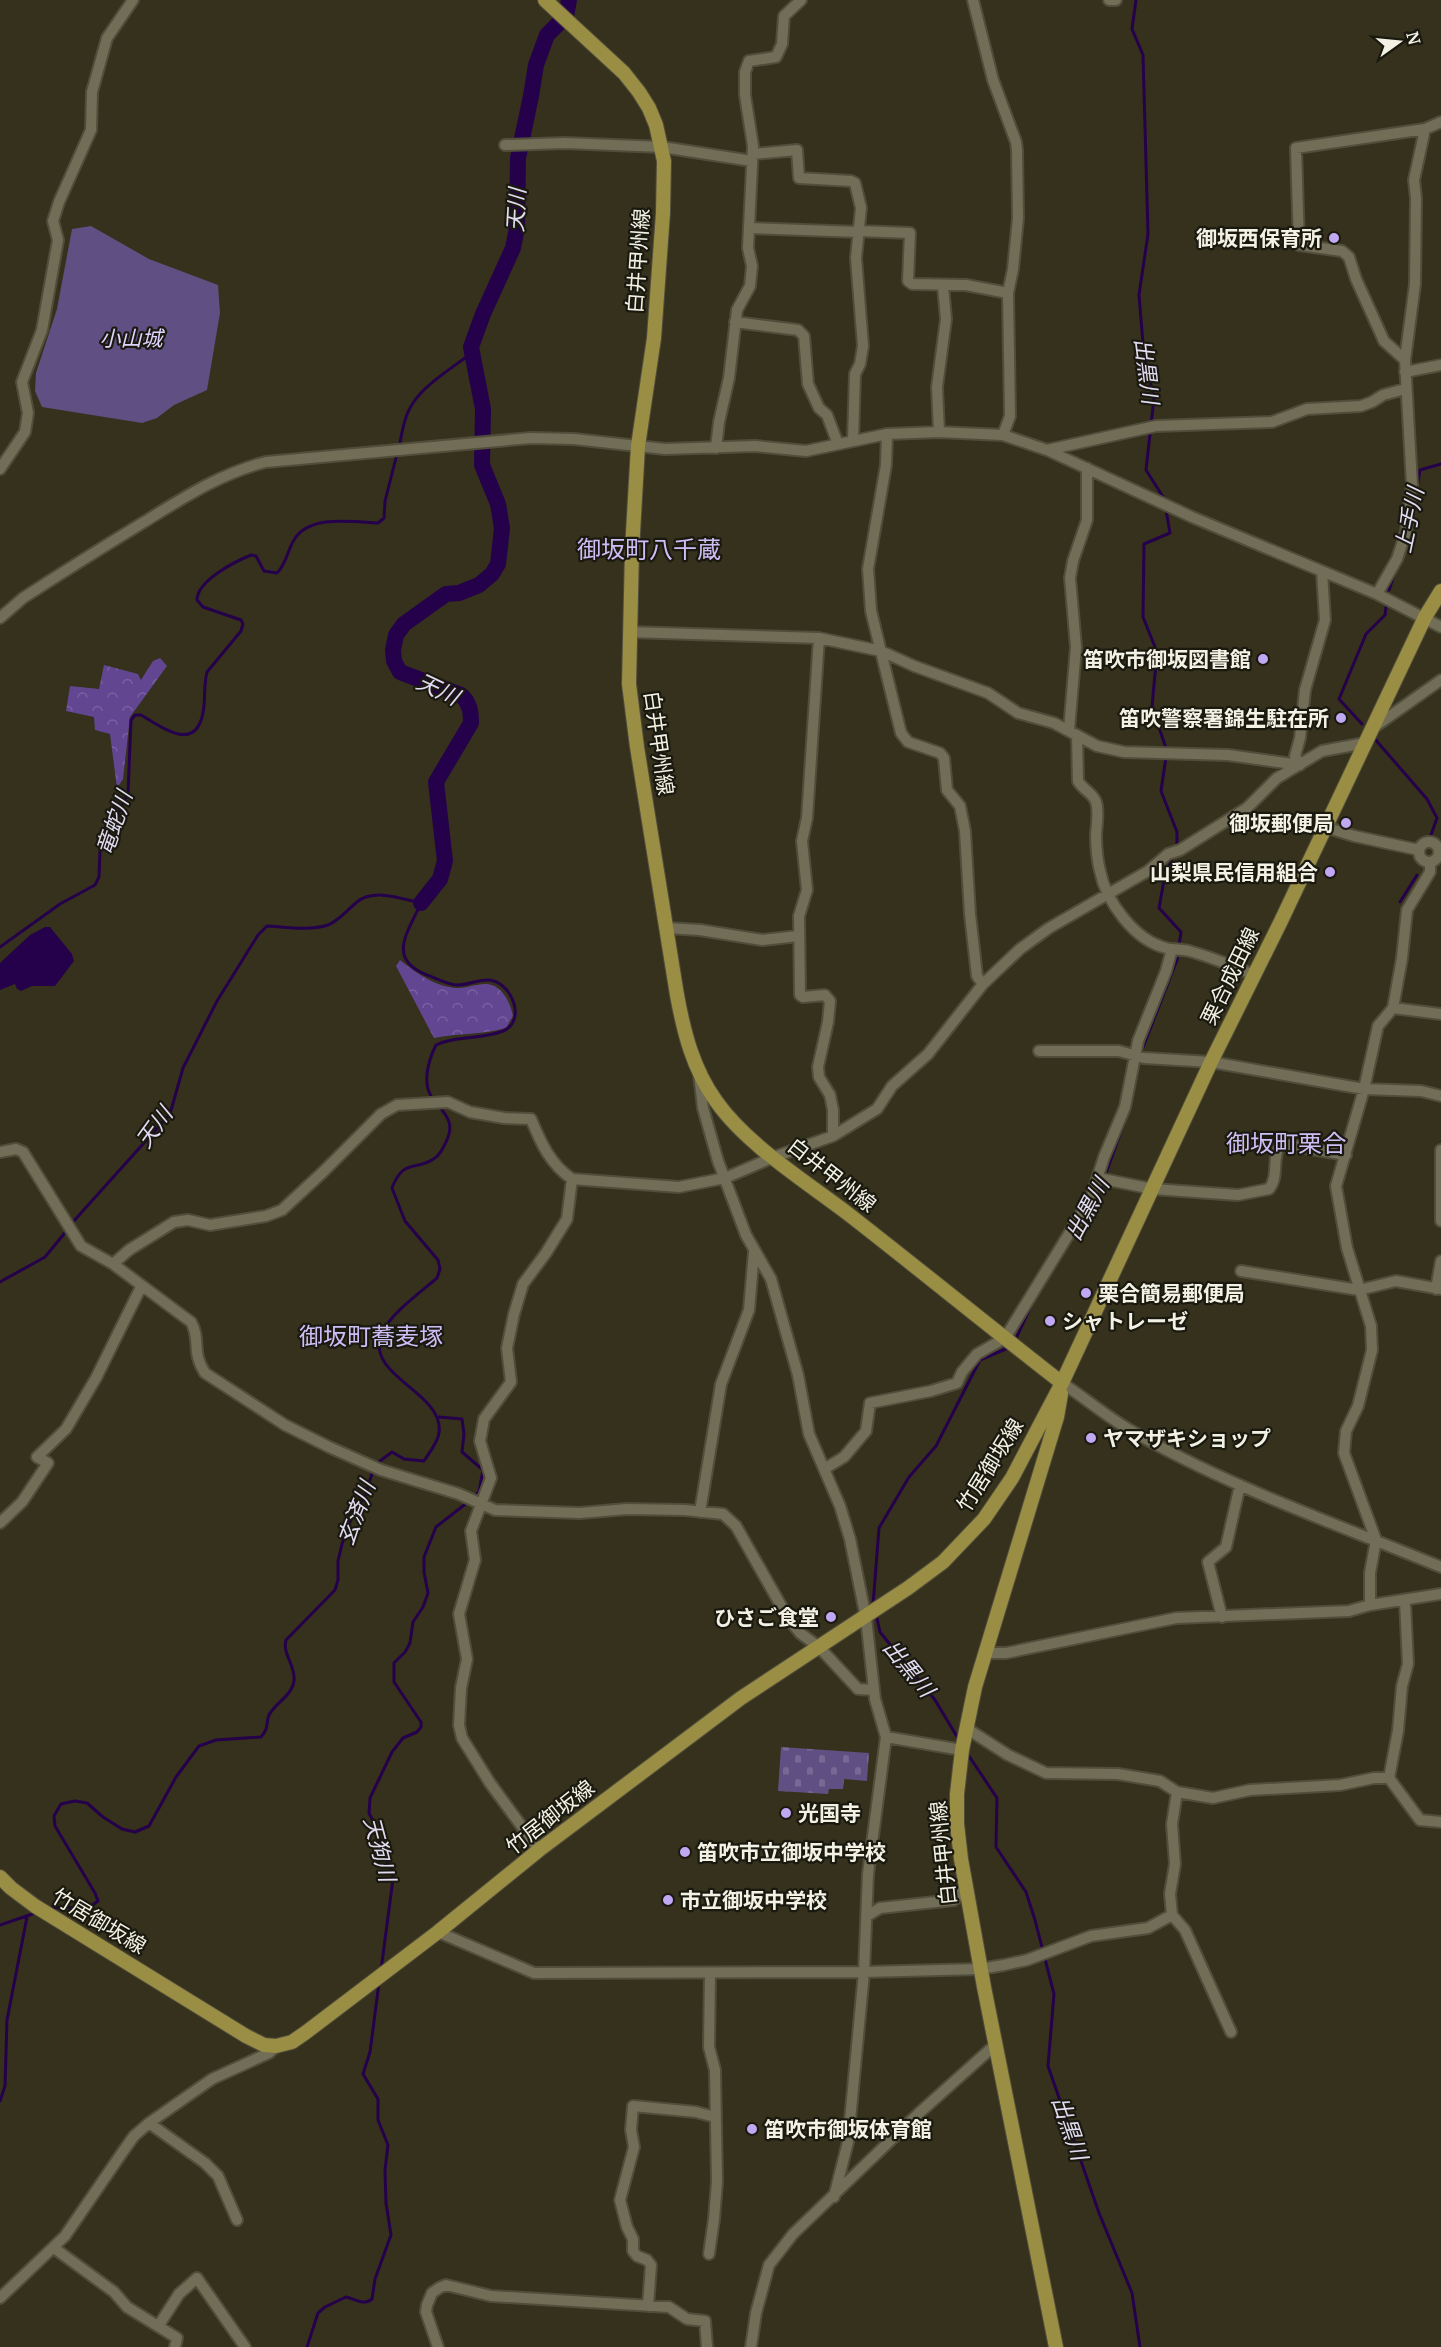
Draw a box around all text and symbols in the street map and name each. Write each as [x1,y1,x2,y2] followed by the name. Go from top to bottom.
[1369,12,1429,72] north arrow
[1402,29,1425,47] text: N
[501,185,531,233] water label: 天川
[621,208,655,314] street label: 白井甲州線
[1196,225,1322,252] place label: 御坂西保育所
[1327,231,1341,245] marker: 御坂西保育所
[100,325,165,352] park label: 小山城
[1129,337,1165,407] water label: 出黒川
[1388,483,1430,555] water label: 上手川
[577,534,721,565] district label: 御坂町八千蔵
[1083,646,1251,673] place label: 笛吹市御坂図書館
[1256,652,1270,666] marker: 笛吹市御坂図書館
[412,667,466,712] water label: 天川
[638,689,680,797] street label: 白井甲州線
[1119,705,1329,732] place label: 笛吹警察署錦生駐在所
[1334,711,1348,725] marker: 笛吹警察署錦生駐在所
[90,785,139,859] water label: 竜蛇川
[1229,810,1334,837] place label: 御坂郵便局
[1339,816,1353,830] marker: 御坂郵便局
[1150,859,1318,886] place label: 山梨県民信用組合
[1323,865,1337,879] marker: 山梨県民信用組合
[1195,923,1265,1029] street label: 栗合成田線
[130,1099,179,1153] water label: 天川
[1226,1128,1346,1159] district label: 御坂町栗合
[782,1132,882,1218] street label: 白井甲州線
[1059,1172,1116,1245] water label: 出黒川
[1098,1280,1245,1307] place label: 栗合簡易郵便局
[1079,1286,1093,1300] marker: 栗合簡易郵便局
[1062,1308,1188,1335] place label: シャトレーゼ
[1043,1314,1057,1328] marker: シャトレーゼ
[299,1321,443,1352] district label: 御坂町蕎麦塚
[951,1413,1029,1517] street label: 竹居御坂線
[1103,1425,1271,1452] place label: ヤマザキショップ
[1084,1431,1098,1445] marker: ヤマザキショップ
[331,1475,382,1549] water label: 玄済川
[714,1604,819,1631] place label: ひさご食堂
[824,1610,838,1624] marker: ひさご食堂
[877,1634,942,1704] water label: 出黒川
[500,1774,600,1860] street label: 竹居御坂線
[924,1799,962,1907] street label: 白井甲州線
[798,1800,861,1827] place label: 光国寺
[779,1806,793,1820] marker: 光国寺
[358,1813,403,1886] water label: 天狗川
[697,1839,886,1866] place label: 笛吹市立御坂中学校
[678,1845,692,1859] marker: 笛吹市立御坂中学校
[47,1882,151,1960] street label: 竹居御坂線
[680,1887,827,1914] place label: 市立御坂中学校
[661,1893,675,1907] marker: 市立御坂中学校
[1046,2092,1095,2166] water label: 出黒川
[764,2116,932,2143] place label: 笛吹市御坂体育館
[745,2122,759,2136] marker: 笛吹市御坂体育館

